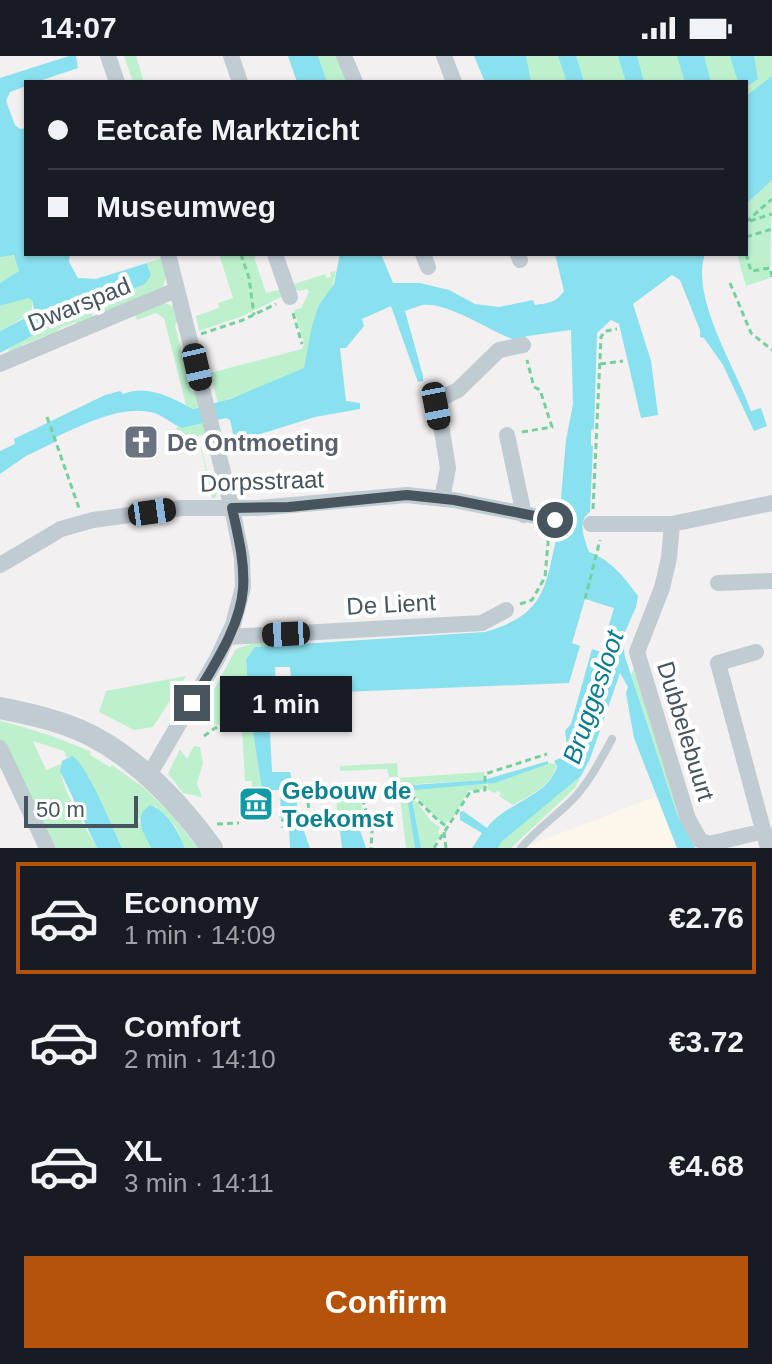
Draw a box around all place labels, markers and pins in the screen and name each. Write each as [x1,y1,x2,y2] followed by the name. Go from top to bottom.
[122,423,160,461] church icon: De Ontmoeting
[167,429,339,456] place label: De Ontmoeting
[282,777,411,832] place label: Gebouw de Toekomst
[237,785,275,823] museum icon: Gebouw de Toekomst

